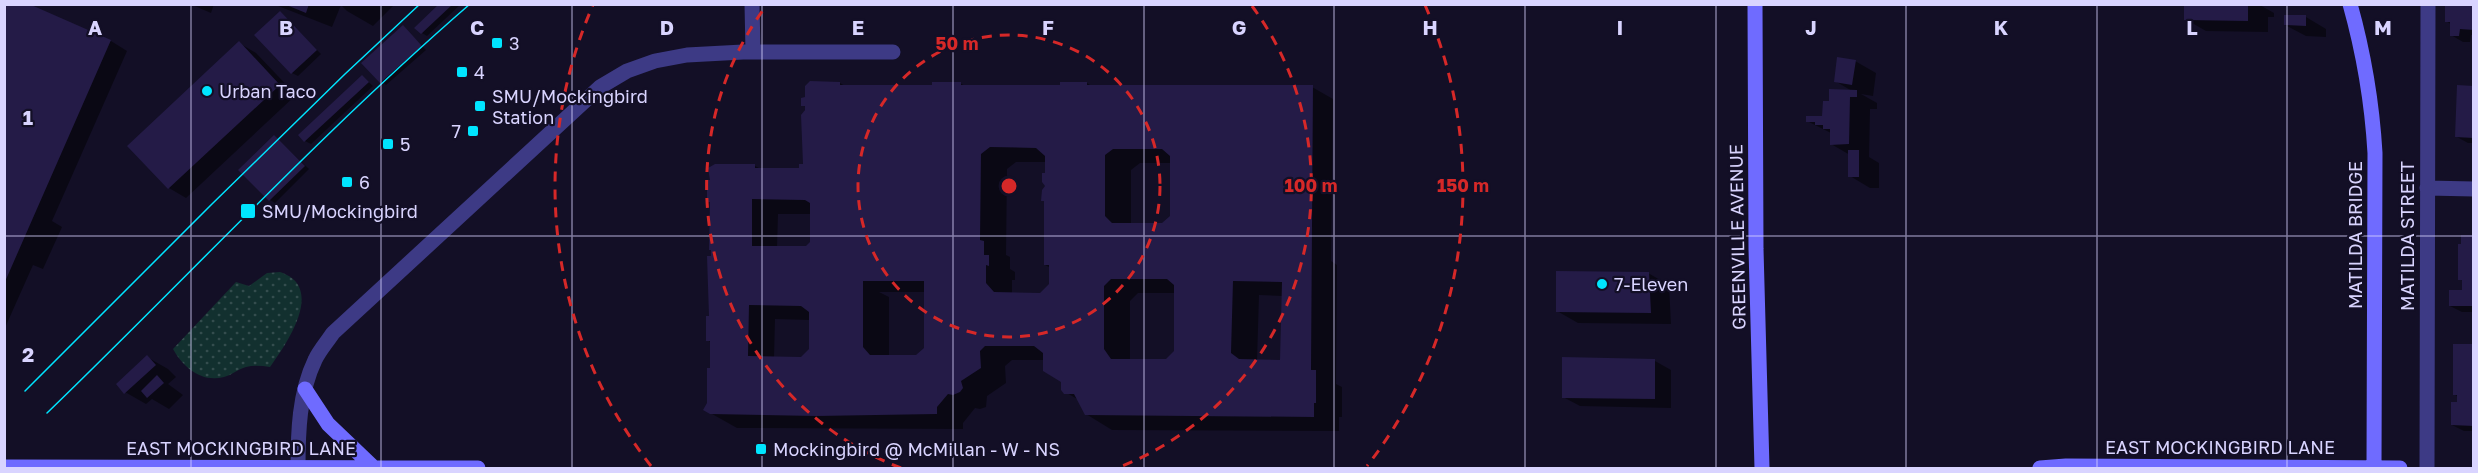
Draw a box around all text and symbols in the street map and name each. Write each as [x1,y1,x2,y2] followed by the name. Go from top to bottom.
[88,15,102,39] text: A
[279,15,293,39] text: B
[470,15,484,39] text: C
[660,15,674,39] text: D
[852,15,864,39] text: E
[1042,15,1054,39] text: F
[1232,15,1246,39] text: G
[1422,15,1438,39] text: H
[1617,15,1623,39] text: I
[1805,15,1817,39] text: J
[1994,15,2009,39] text: K
[2186,15,2198,39] text: L
[2374,15,2392,39] text: M
[509,32,520,54] place label: 3
[936,32,978,54] text: 50 m
[490,36,504,50] marker: 3
[474,61,485,83] place label: 4
[455,65,469,79] marker: 4
[219,80,316,102] place label: Urban Taco
[200,84,214,98] marker: Urban Taco
[492,85,648,128] place label: SMU/Mockingbird Station
[473,99,487,113] marker: SMU/Mockingbird Station
[23,105,33,129] text: 1
[451,120,461,142] place label: 7
[466,124,480,138] marker: 7
[400,133,410,155] place label: 5
[381,137,395,151] marker: 5
[1724,144,1750,330] street label: GREENVILLE AVENUE
[2344,161,2366,309] street label: MATILDA BRIDGE
[2396,161,2418,311] street label: MATILDA STREET
[359,171,370,193] place label: 6
[1285,174,1337,196] text: 100 m
[1437,174,1489,196] text: 150 m
[340,175,354,189] marker: 6
[999,176,1019,196] centre of rings
[262,200,418,222] place label: SMU/Mockingbird
[239,202,257,220] marker: SMU/Mockingbird
[1614,273,1688,295] place label: 7-Eleven
[1595,277,1609,291] marker: 7-Eleven
[22,342,34,366] text: 2
[2105,436,2335,458] street label: EAST MOCKINGBIRD LANE
[126,437,356,459] street label: EAST MOCKINGBIRD LANE
[773,438,1060,460] place label: Mockingbird @ McMillan - W - NS
[754,442,768,456] marker: Mockingbird @ McMillan - W - NS

